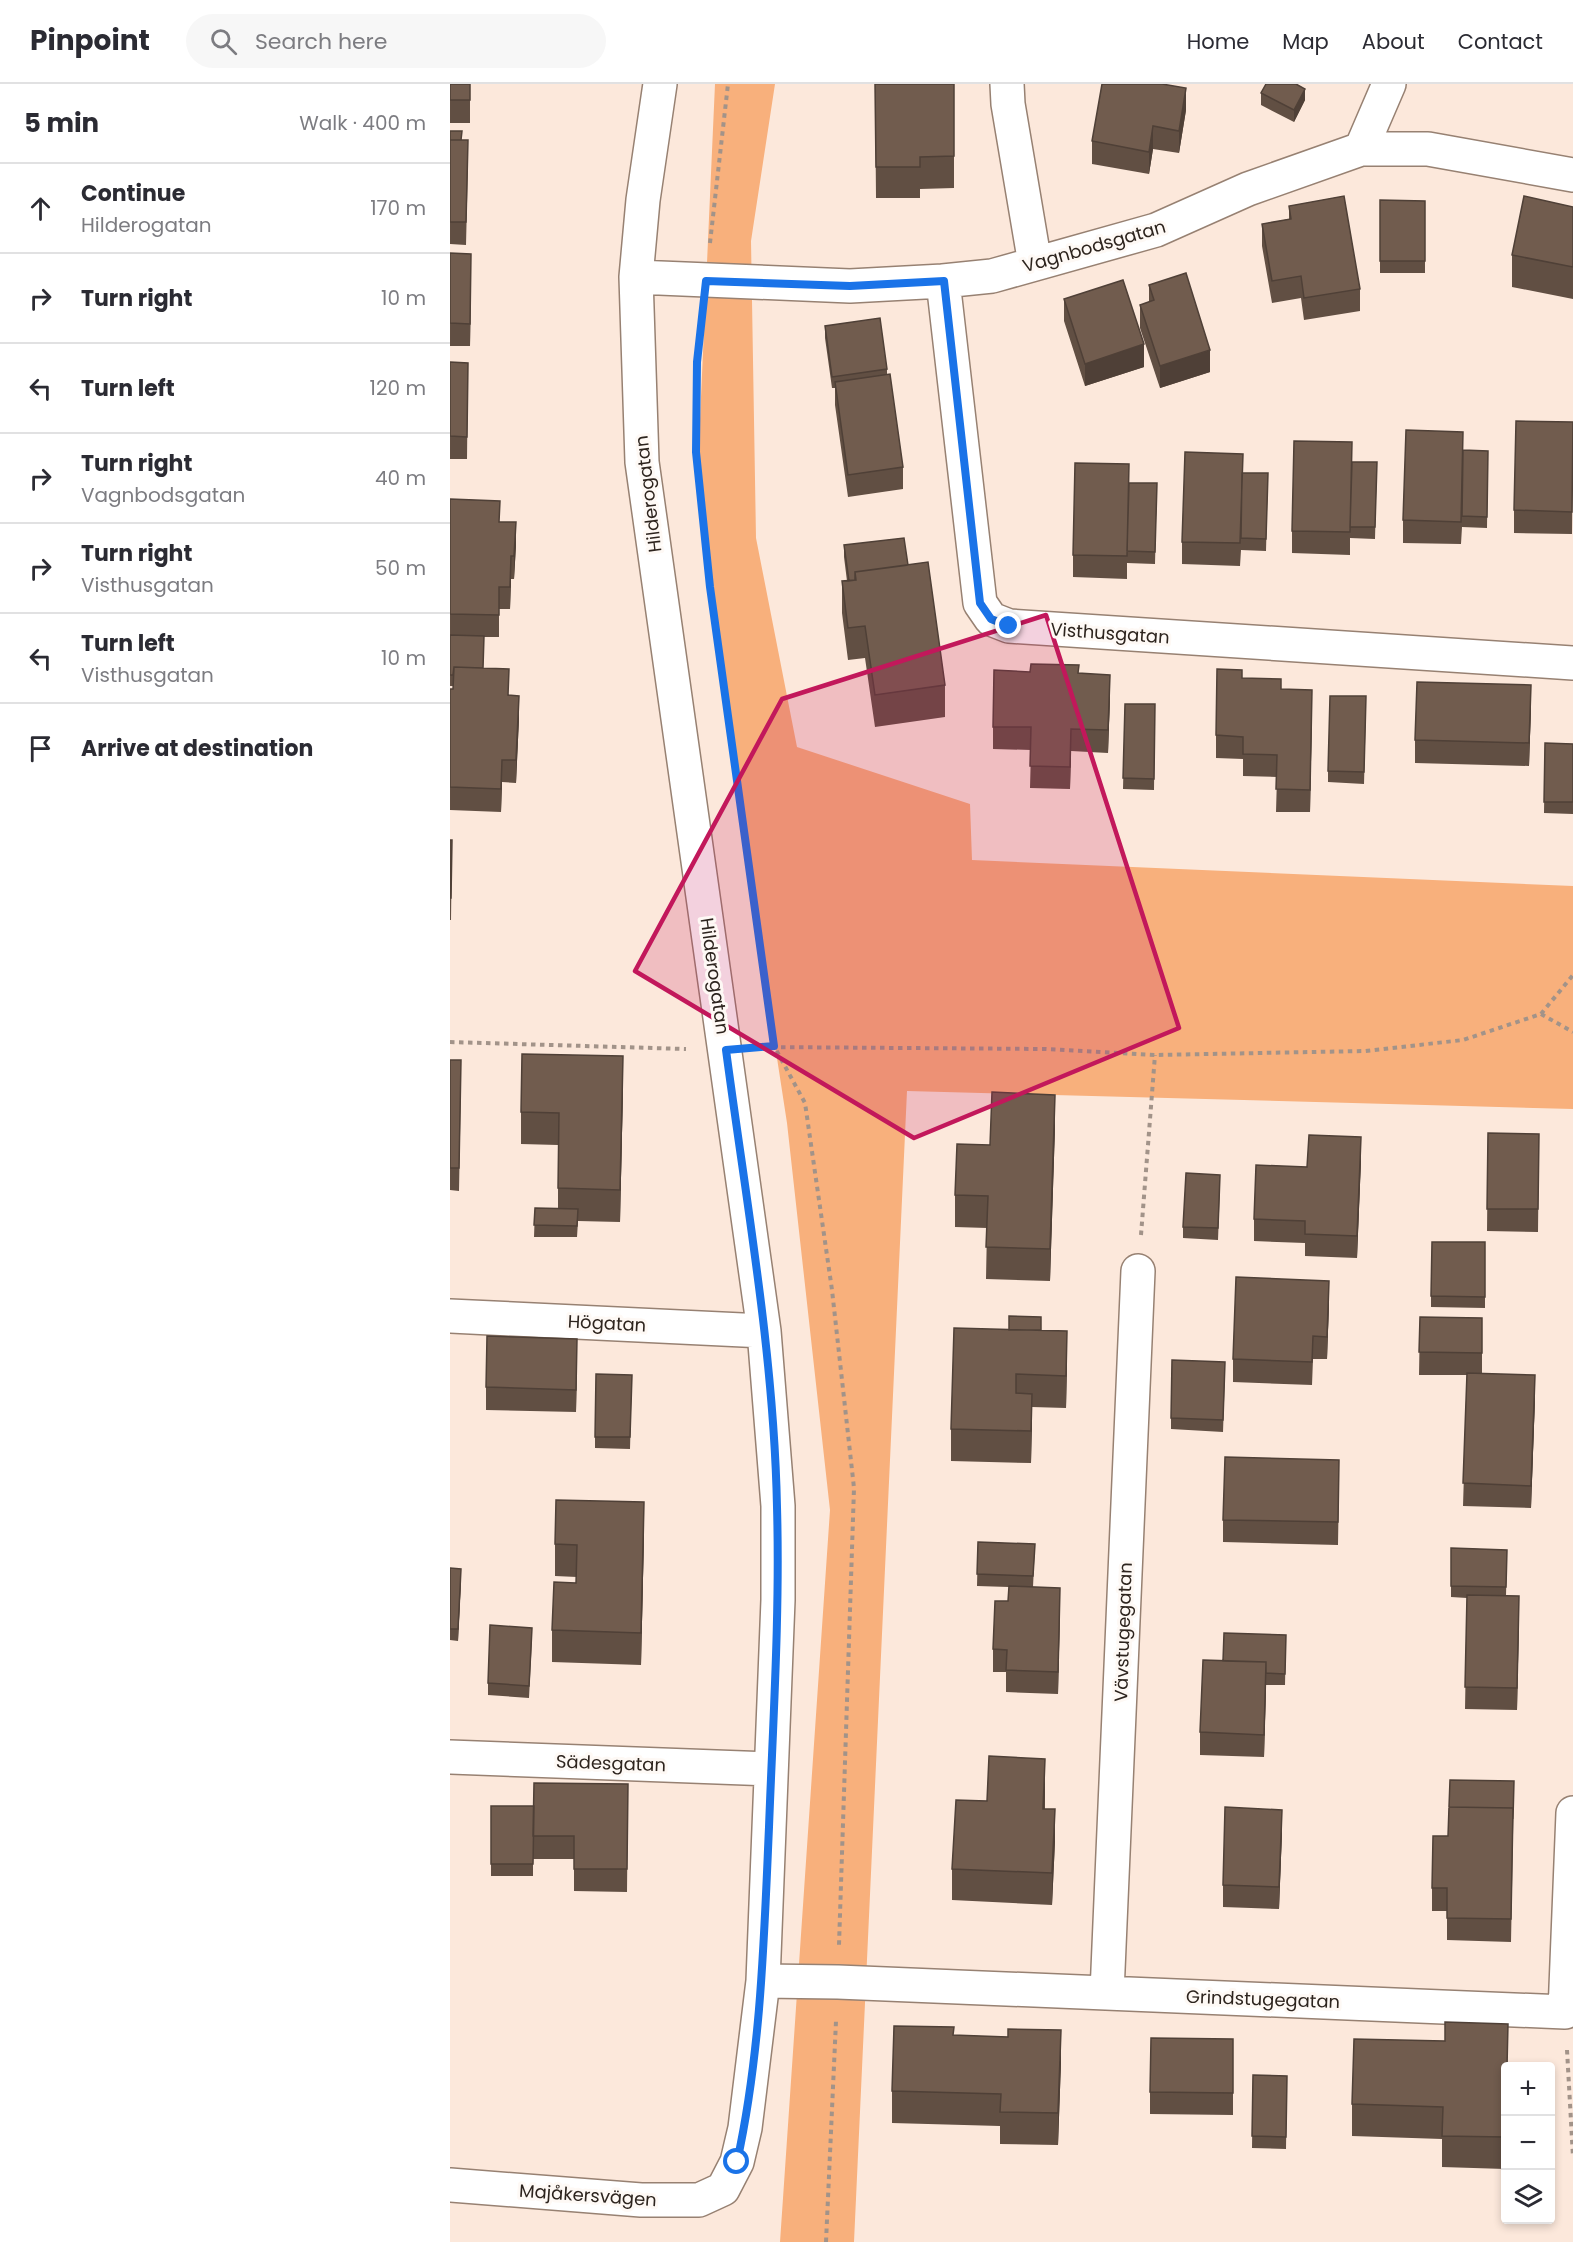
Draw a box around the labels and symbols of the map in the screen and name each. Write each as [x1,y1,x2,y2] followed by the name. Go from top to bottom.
[1019,214,1169,278] street label: Vagnbodsgatan
[628,434,668,554] street label: Hilderogatan
[995,612,1021,638] route end
[1049,616,1171,650] street label: Visthusgatan
[694,916,736,1036] street label: Hilderogatan
[567,1308,647,1338] street label: Högatan
[1108,1562,1138,1702] street label: Vävstugegatan
[556,1749,666,1777] street label: Sädesgatan
[1186,1984,1340,2014] street label: Grindstugegatan
[723,2148,749,2174] route start
[518,2178,658,2212] street label: Majåkersvägen

